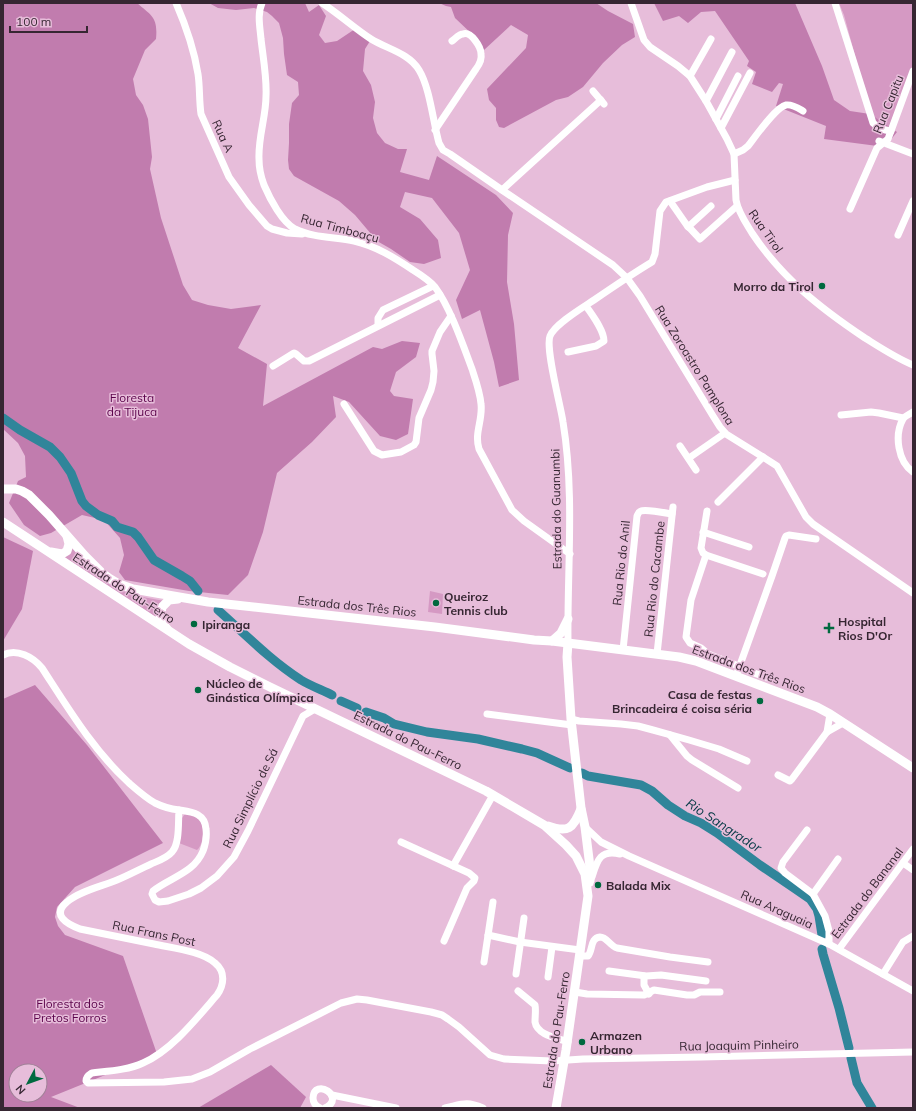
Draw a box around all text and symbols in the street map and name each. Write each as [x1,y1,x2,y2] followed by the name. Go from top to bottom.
[10,8,87,34] scale bar
[16,14,51,29] text: 100 m
[869,72,907,136] street label: Rua Capitu
[209,117,237,155] street label: Rua A
[746,206,786,256] street label: Rua Tirol
[299,210,381,246] street label: Rua Timboaçu
[733,279,814,294] place label: Morro da Tirol
[817,281,827,291] marker: Morro da Tirol
[652,302,738,428] street label: Rua Zoroastro Pamplona
[107,390,157,419] park label: Floresta da Tijuca
[547,448,565,569] street label: Estrada do Guanumbi
[609,520,633,606] street label: Rua Rio do Anil
[640,520,668,638] street label: Rua Rio do Cacambe
[70,549,178,627] street label: Estrada do Pau-Ferro
[444,589,508,618] place label: Queiroz Tennis club
[297,592,417,620] street label: Estrada dos Três Rios
[431,598,441,608] marker: Queiroz Tennis club
[838,614,892,643] place label: Hospital Rios D'Or
[202,617,250,632] place label: Ipiranga
[189,619,199,629] marker: Ipiranga
[823,622,835,634] marker: Hospital Rios D'Or
[690,642,808,696] street label: Estrada dos Três Rios
[206,676,314,705] place label: Núcleo de Ginástica Olímpica
[193,685,203,695] marker: Núcleo de Ginástica Olímpica
[612,687,752,716] place label: Casa de festas Brincadeira é coisa séria
[755,696,765,706] marker: Casa de festas Brincadeira é coisa séria
[351,707,465,773] street label: Estrada do Pau-Ferro
[219,745,281,851] street label: Rua Simplício de Sá
[683,795,766,856] water label: Rio Sangrador
[828,845,906,941] street label: Estrada do Bananal
[606,878,671,893] place label: Balada Mix
[593,880,603,890] marker: Balada Mix
[739,886,815,932] street label: Rua Araguaia
[111,917,197,949] street label: Rua Frans Post
[539,970,573,1090] street label: Estrada do Pau-Ferro
[33,996,107,1025] park label: Floresta dos Pretos Forros
[590,1028,642,1057] place label: Armazen Urbano
[679,1036,799,1054] street label: Rua Joaquim Pinheiro
[577,1037,587,1047] marker: Armazen Urbano
[8,1063,48,1103] north arrow
[12,1082,28,1097] text: N

